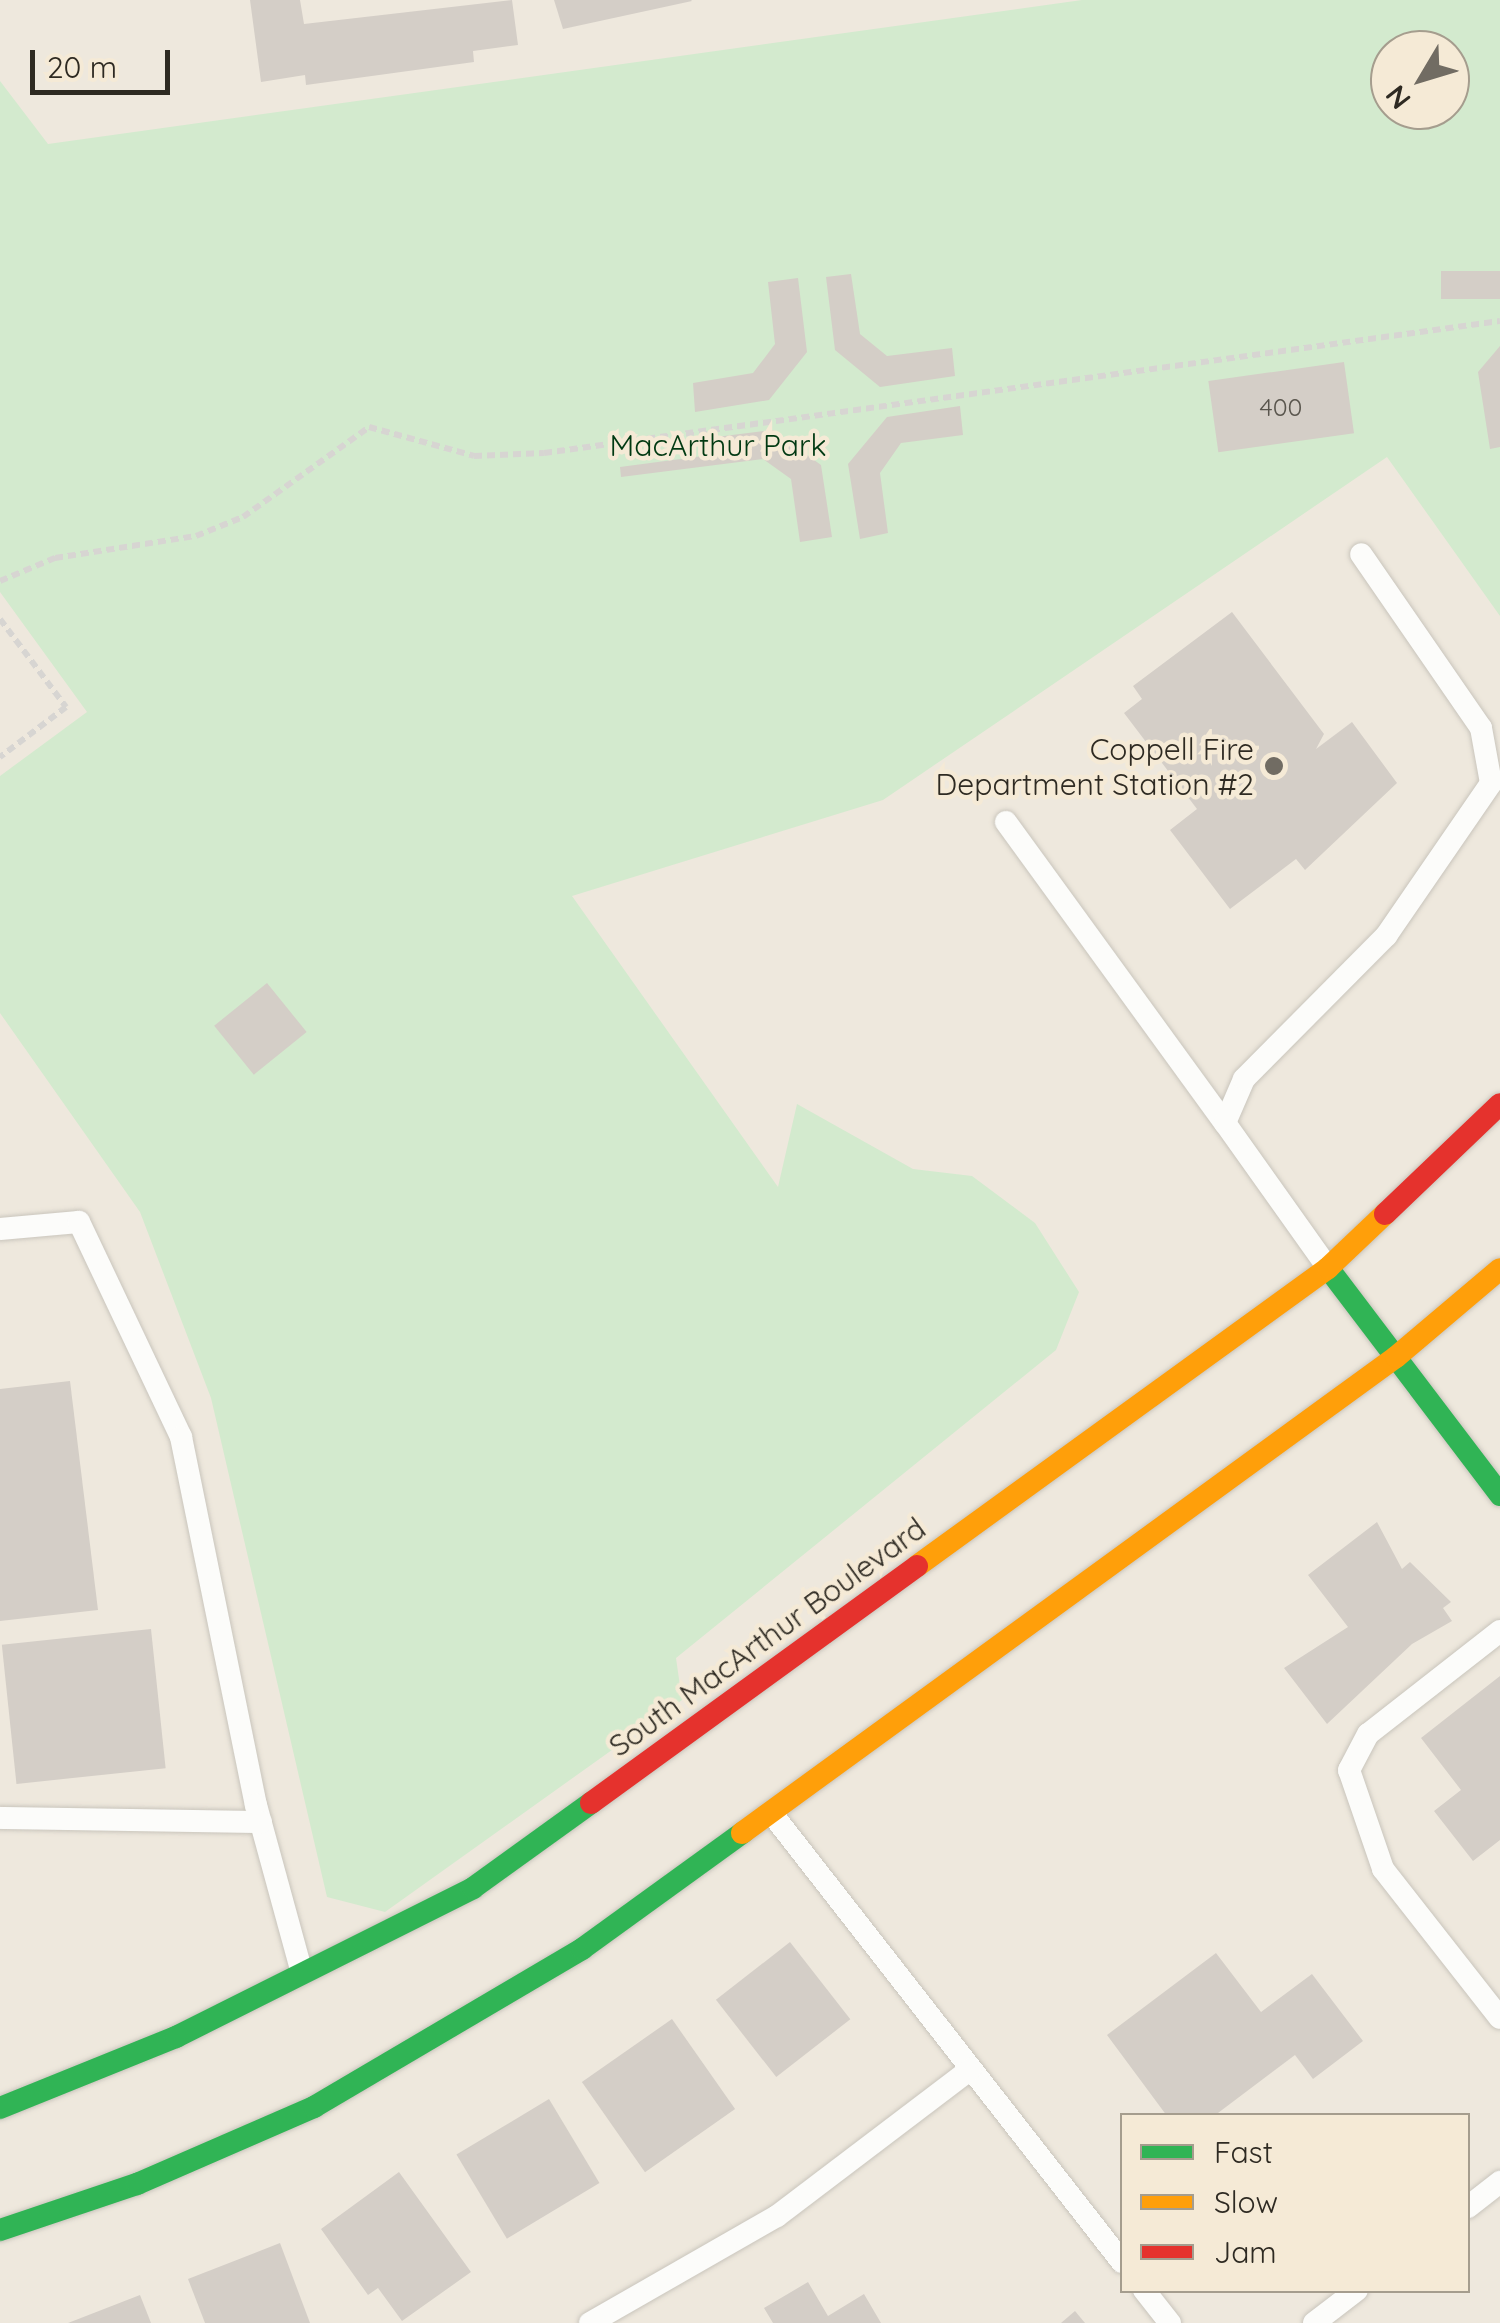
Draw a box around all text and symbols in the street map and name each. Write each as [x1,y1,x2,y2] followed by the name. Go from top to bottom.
[35,30,175,92] scale bar
[1370,30,1470,130] north arrow
[47,48,117,86] text: 20 m
[1377,79,1418,116] text: N
[1260,392,1302,422] house number: 400
[609,427,827,463] park label: MacArthur Park
[935,731,1254,802] place label: Coppell Fire Department Station #2
[1263,755,1285,777] marker: Coppell Fire Department Station #2
[602,1510,932,1764] street label: South MacArthur Boulevard
[1120,2113,1470,2293] legend
[1214,2133,1273,2171] text: Fast
[1214,2183,1278,2221] text: Slow
[1214,2233,1277,2271] text: Jam

